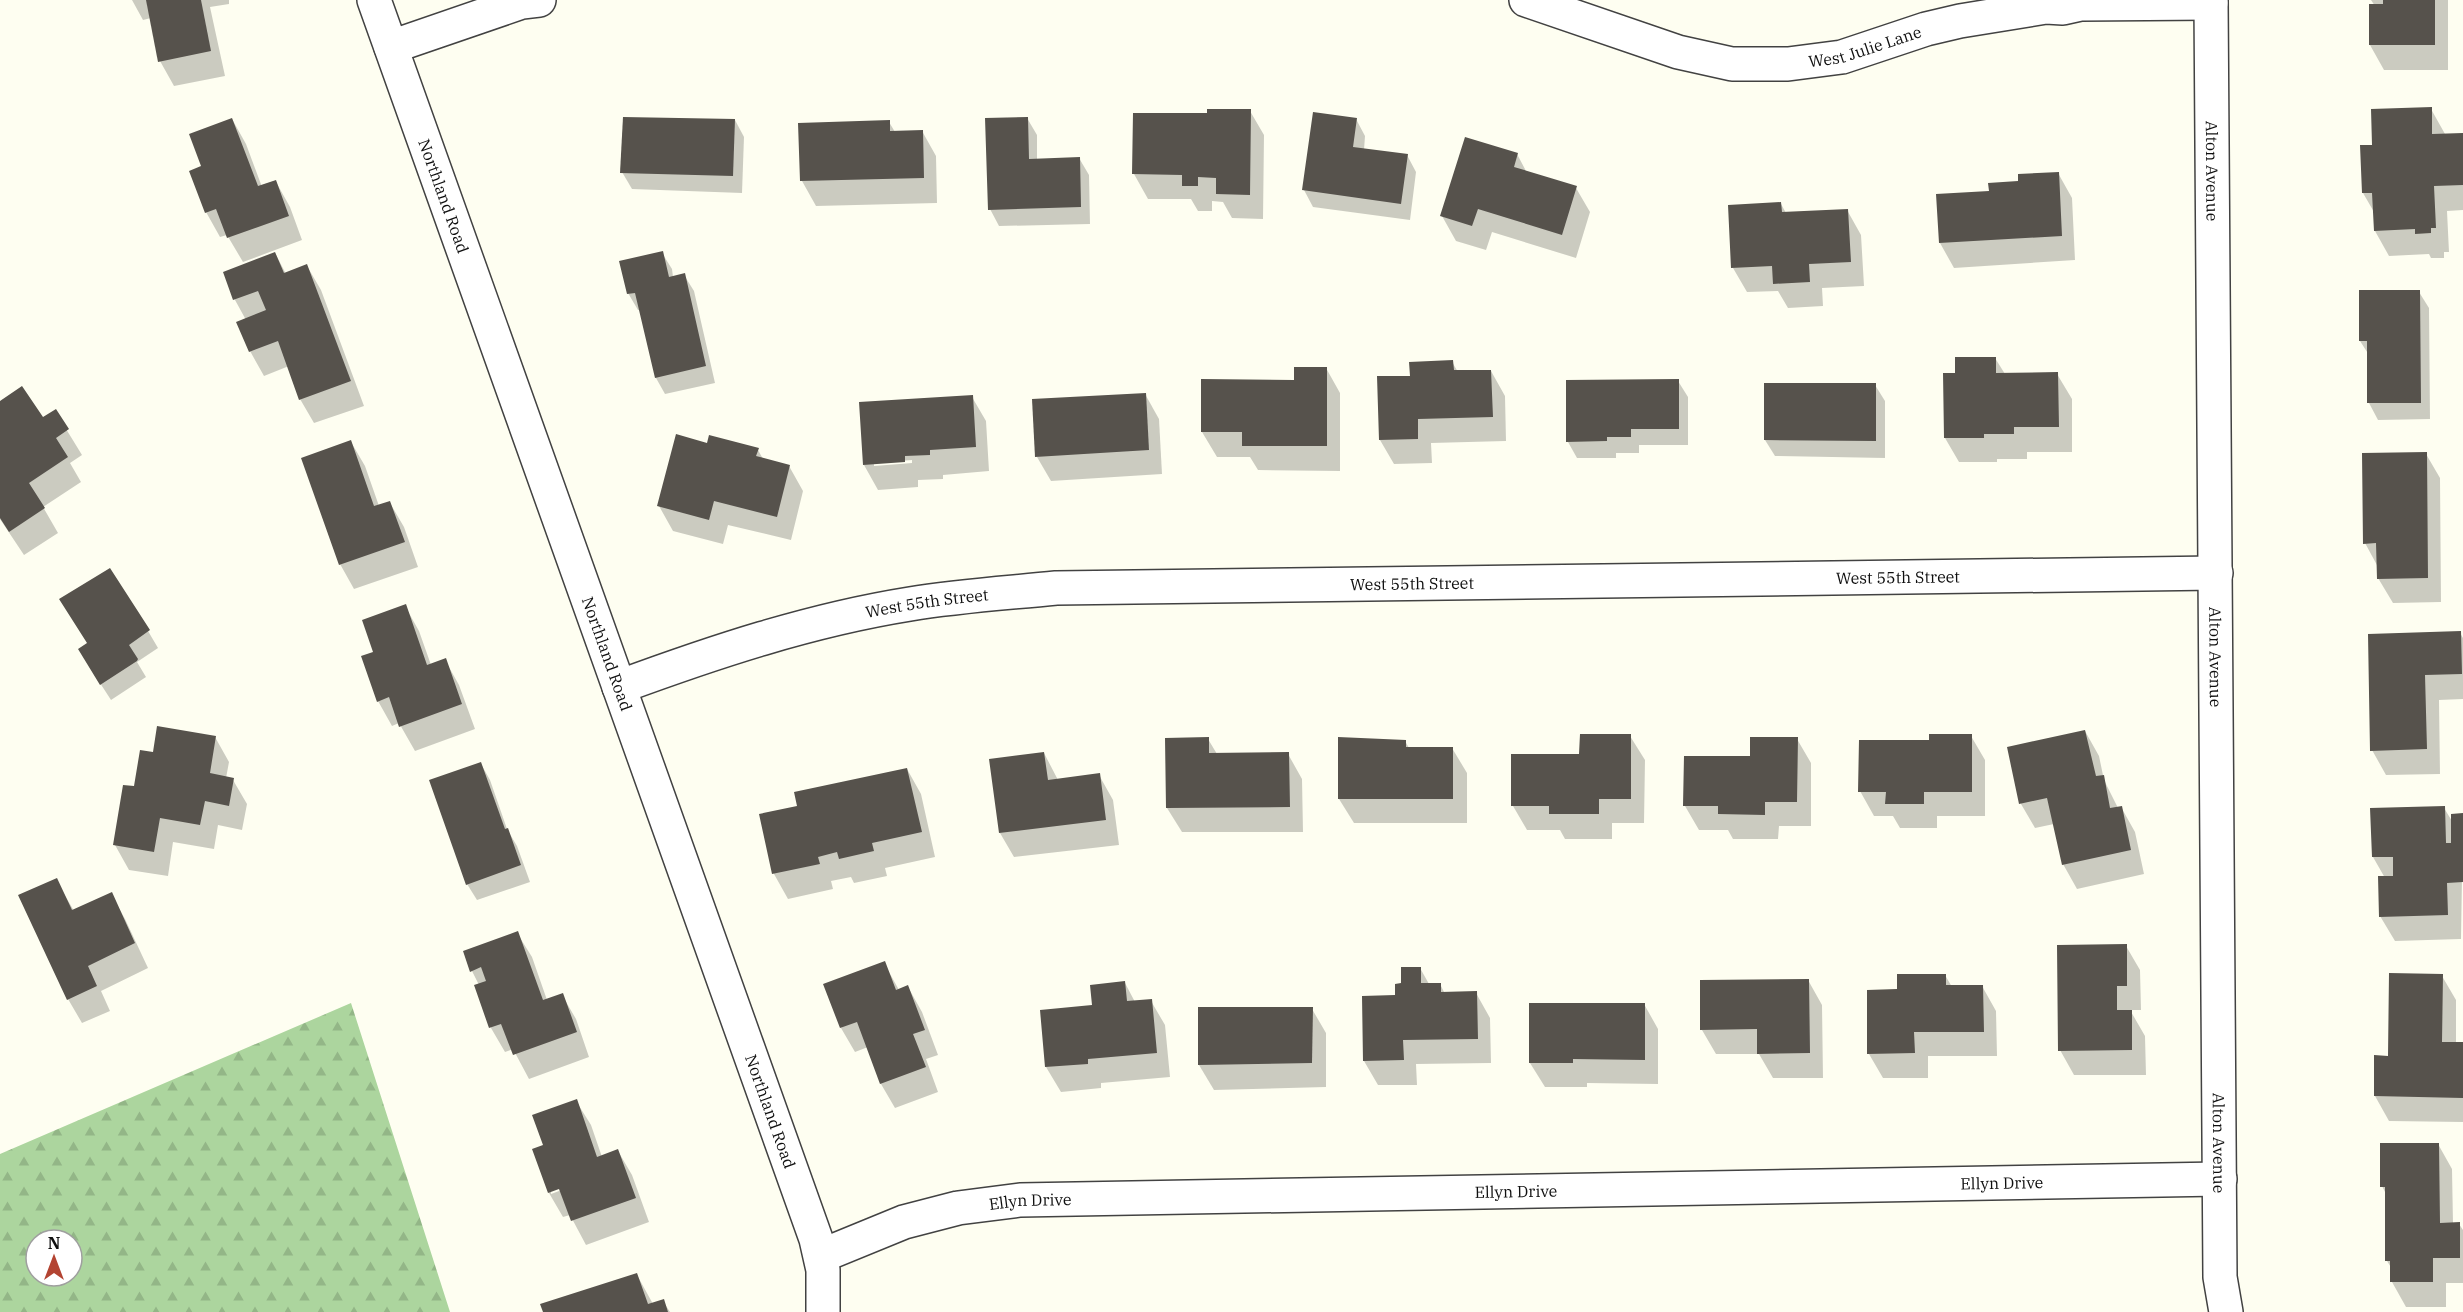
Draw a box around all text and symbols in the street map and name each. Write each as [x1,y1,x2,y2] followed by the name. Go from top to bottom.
[1807,21,1924,71] street label: West Julie Lane
[2202,121,2223,221] street label: Alton Avenue
[414,136,474,256] street label: Northland Road
[1836,566,1960,588] street label: West 55th Street
[1350,573,1474,594] street label: West 55th Street
[864,584,990,622] street label: West 55th Street
[578,594,637,714] street label: Northland Road
[2205,607,2226,707] street label: Alton Avenue
[741,1052,800,1171] street label: Northland Road
[2209,1093,2229,1193] street label: Alton Avenue
[1960,1172,2043,1194] street label: Ellyn Drive
[1474,1181,1557,1202] street label: Ellyn Drive
[988,1189,1072,1214] street label: Ellyn Drive
[24,1228,84,1288] north arrow
[48,1233,60,1253] text: N

